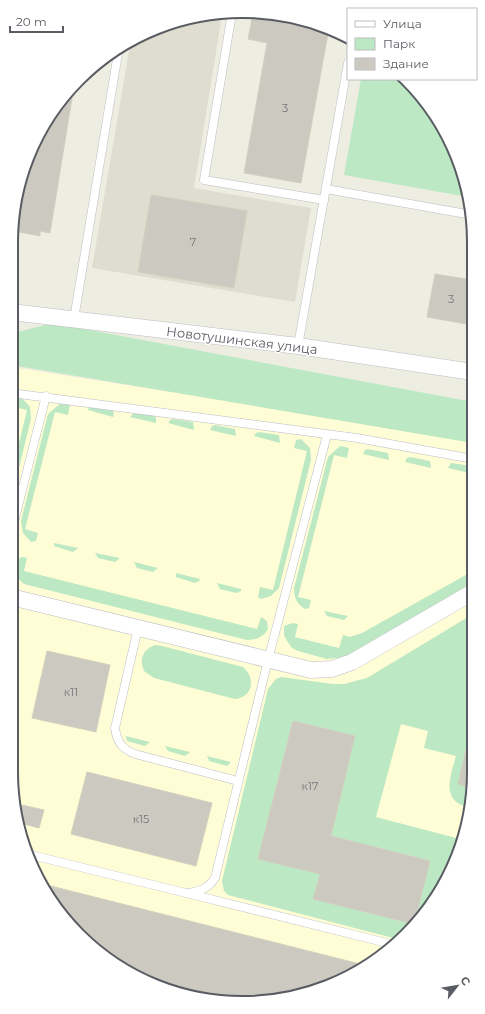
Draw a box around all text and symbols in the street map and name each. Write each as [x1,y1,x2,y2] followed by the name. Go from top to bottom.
[10,8,63,34] scale bar
[347,8,477,80] legend
[16,14,47,29] text: 20 m
[383,16,422,31] text: Улица
[383,36,415,51] text: Парк
[383,56,429,71] text: Здание
[282,101,288,115] house number: 3
[190,235,196,249] house number: 7
[448,292,454,306] house number: 3
[165,323,319,357] street label: Новотушинская улица
[64,685,78,699] house number: к11
[302,779,318,793] house number: к17
[133,812,149,826] house number: к15
[437,966,477,1006] north arrow
[458,974,474,988] text: С

